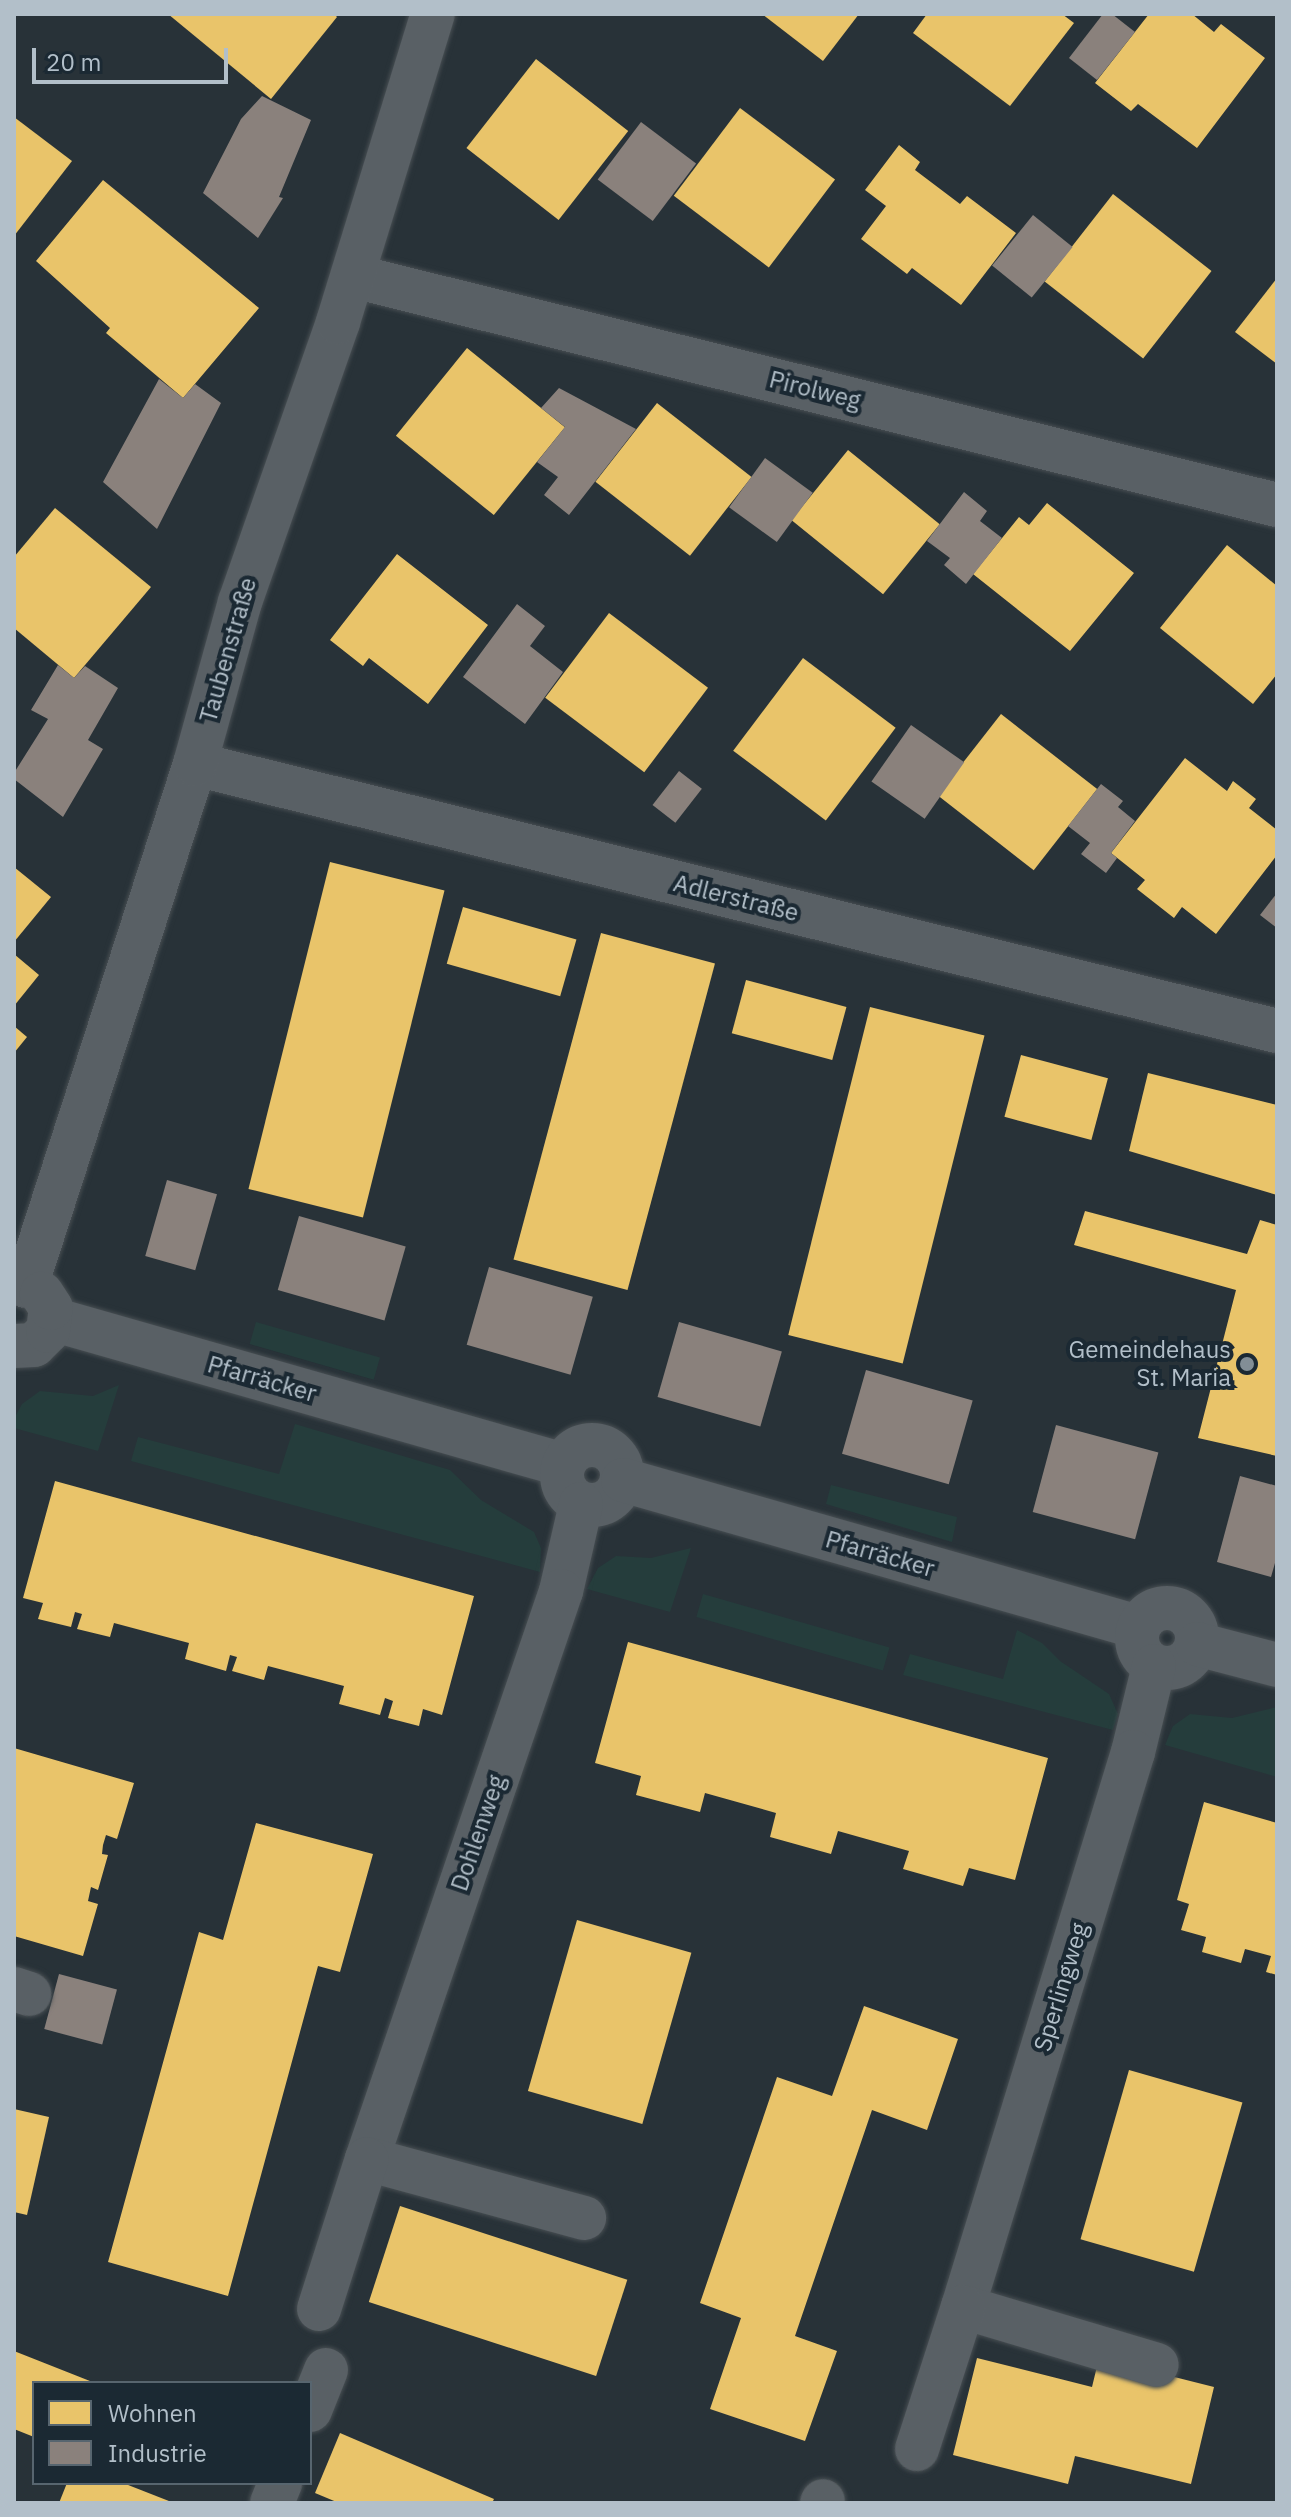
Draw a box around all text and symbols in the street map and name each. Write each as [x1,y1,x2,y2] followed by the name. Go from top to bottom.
[36,32,232,82] scale bar
[46,46,101,78] text: 20 m
[766,365,864,415] street label: Pirolweg
[194,574,262,726] street label: Taubenstraße
[671,869,801,927] street label: Adlerstraße
[1069,1336,1231,1392] place label: Gemeindehaus St. Maria
[204,1350,320,1408] street label: Pfarräcker
[1238,1355,1256,1373] marker: Gemeindehaus St. Maria
[822,1525,938,1583] street label: Pfarräcker
[445,1771,511,1895] street label: Dohlenweg
[1028,1919,1094,2055] street label: Sperlingweg
[32,2381,312,2485] legend
[108,2397,197,2429] text: Wohnen
[108,2437,207,2469] text: Industrie

